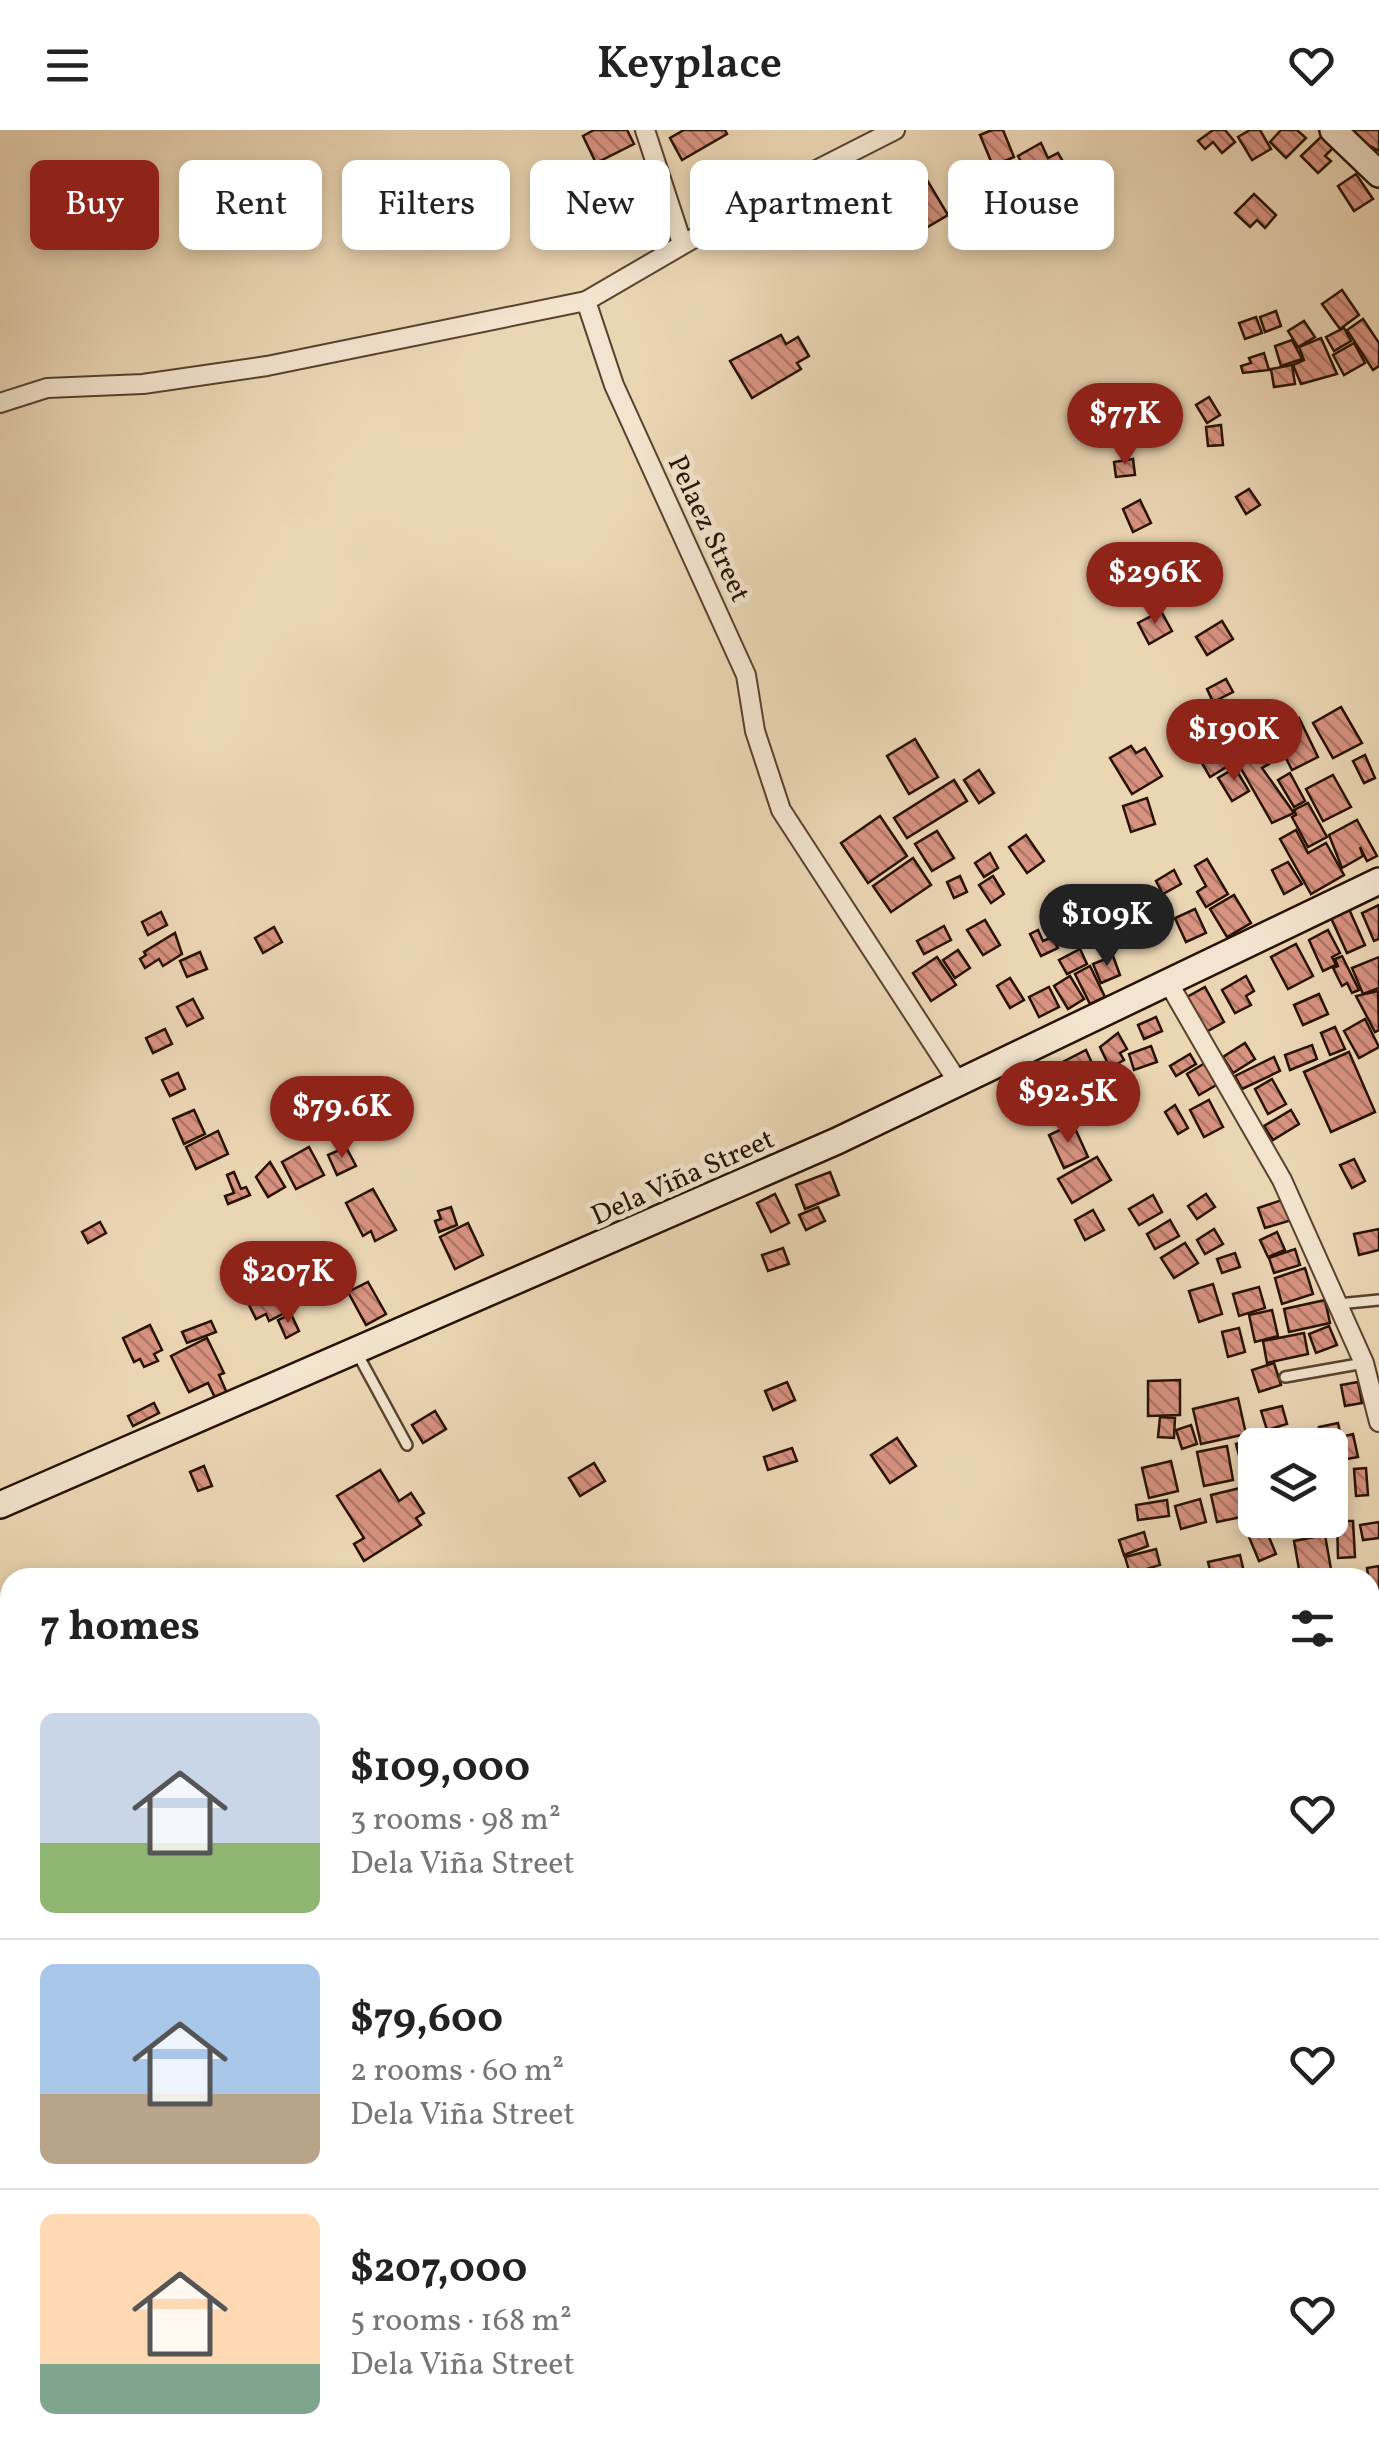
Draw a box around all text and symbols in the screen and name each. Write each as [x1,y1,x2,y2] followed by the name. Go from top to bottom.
[597,34,782,97] text: Keyplace
[40,38,95,93] icon: menu
[1284,38,1339,93] icon: heart
[30,160,159,250] chip: Buy
[179,160,322,250] chip: Rent
[342,160,510,250] chip: Filters
[530,160,670,250] chip: New
[690,160,928,250] chip: Apartment
[948,160,1114,250] chip: House
[1066,383,1184,468] pin: $77K
[1089,393,1161,437] text: $77K
[657,449,759,609] street label: Pelaez Street
[1085,542,1225,627] pin: $296K
[1108,552,1202,596] text: $296K
[1164,699,1304,784] pin: $190K
[1188,709,1280,753] text: $190K
[1037,884,1177,969] pin: $109K
[1061,894,1153,938] text: $109K
[987,1061,1149,1146] pin: $92.5K
[1018,1071,1118,1115] text: $92.5K
[261,1076,423,1161] pin: $79.6K
[292,1086,392,1130] text: $79.6K
[585,1120,781,1236] street label: Dela Viña Street
[218,1241,358,1326] pin: $207K
[242,1251,334,1295] text: $207K
[1238,1428,1348,1538] map controls
[1238,1428,1348,1538] button: layers
[40,1599,200,1658] text: 7 homes
[1285,1601,1340,1656] icon: filters
[350,1740,530,1799] text: $109,000
[120,1753,240,1873] icon: home
[1285,1786,1340,1841] icon: heart
[350,1799,561,1843] text: 3 rooms · 98 m²
[350,1843,575,1887] text: Dela Viña Street
[350,1991,503,2050] text: $79,600
[120,2004,240,2124] icon: home
[1285,2037,1340,2092] icon: heart
[350,2050,564,2094] text: 2 rooms · 60 m²
[350,2094,575,2138] text: Dela Viña Street
[350,2241,527,2300] text: $207,000
[120,2254,240,2374] icon: home
[1285,2287,1340,2342] icon: heart
[350,2300,572,2344] text: 5 rooms · 168 m²
[350,2344,575,2388] text: Dela Viña Street

